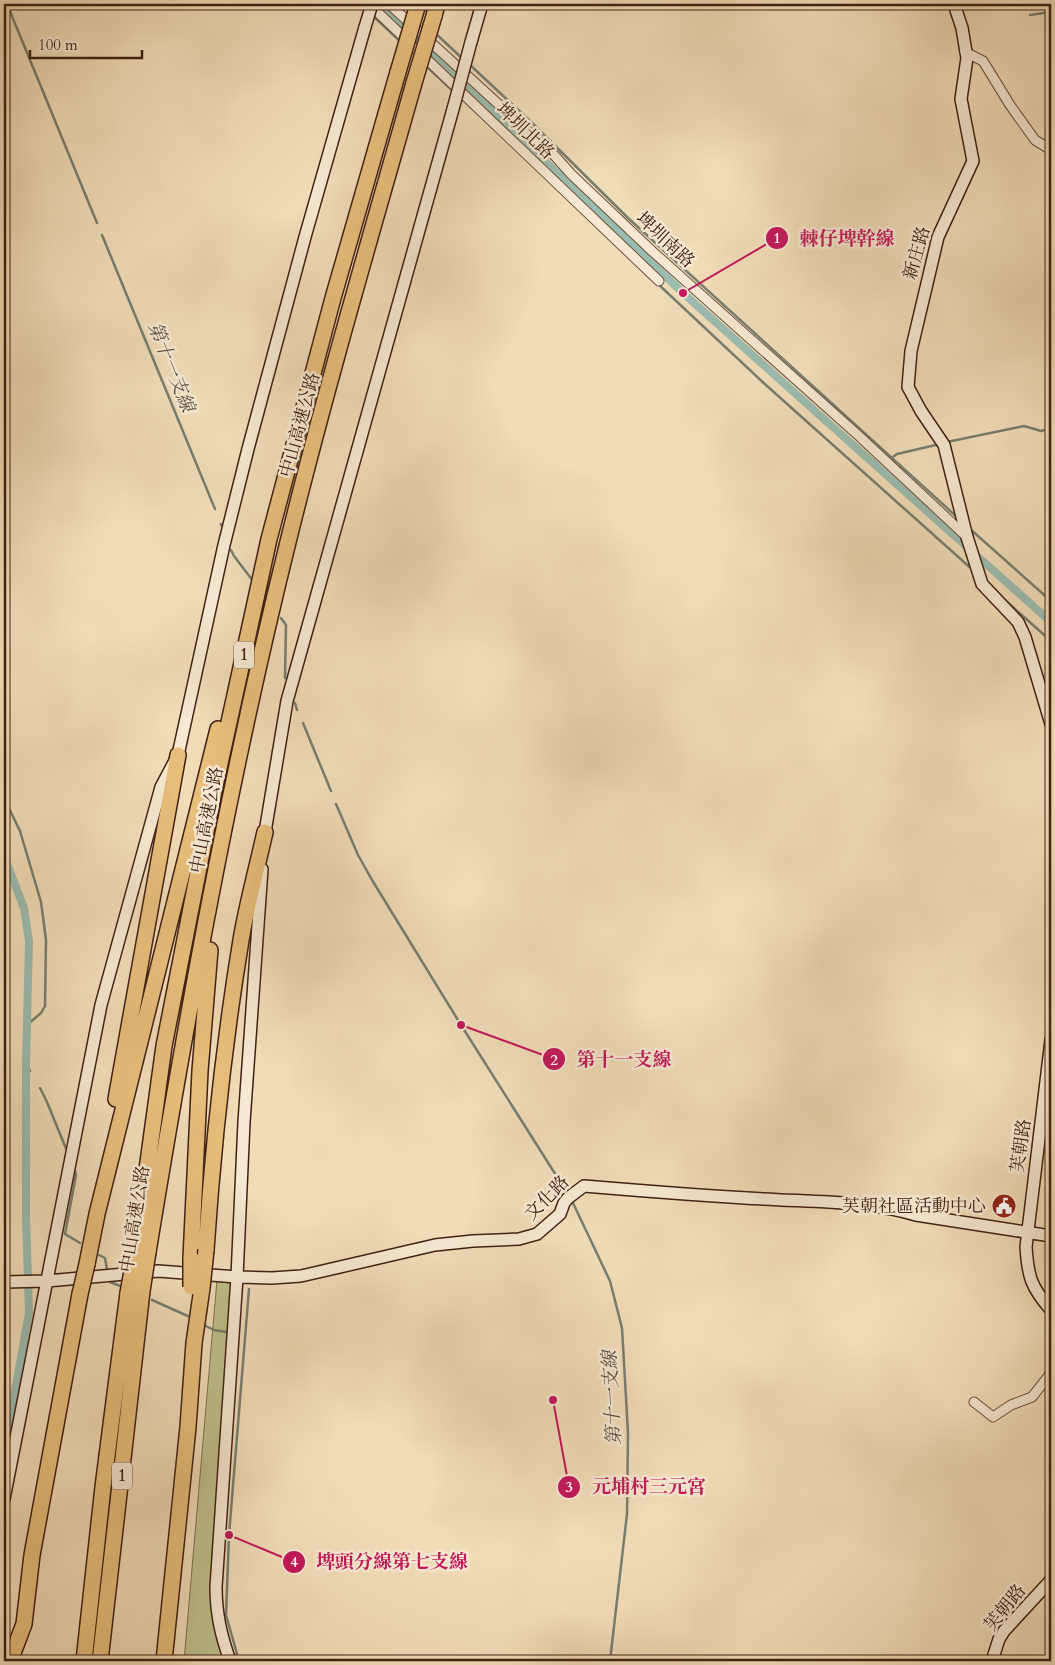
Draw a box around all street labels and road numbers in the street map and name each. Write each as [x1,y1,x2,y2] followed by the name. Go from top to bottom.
[490,97,560,165] street label: 埤圳北路
[630,206,700,274] street label: 埤圳南路
[898,224,936,282] street label: 新庄路
[274,370,326,480] street label: 中山高速公路
[234,642,254,668] road number: 1
[184,765,230,875] street label: 中山高速公路
[1005,1118,1037,1174] street label: 芙朝路
[114,1164,156,1274] street label: 中山高速公路
[519,1170,575,1226] street label: 文化路
[112,1462,132,1490] road number: 1
[978,1579,1032,1637] street label: 芙朝路

